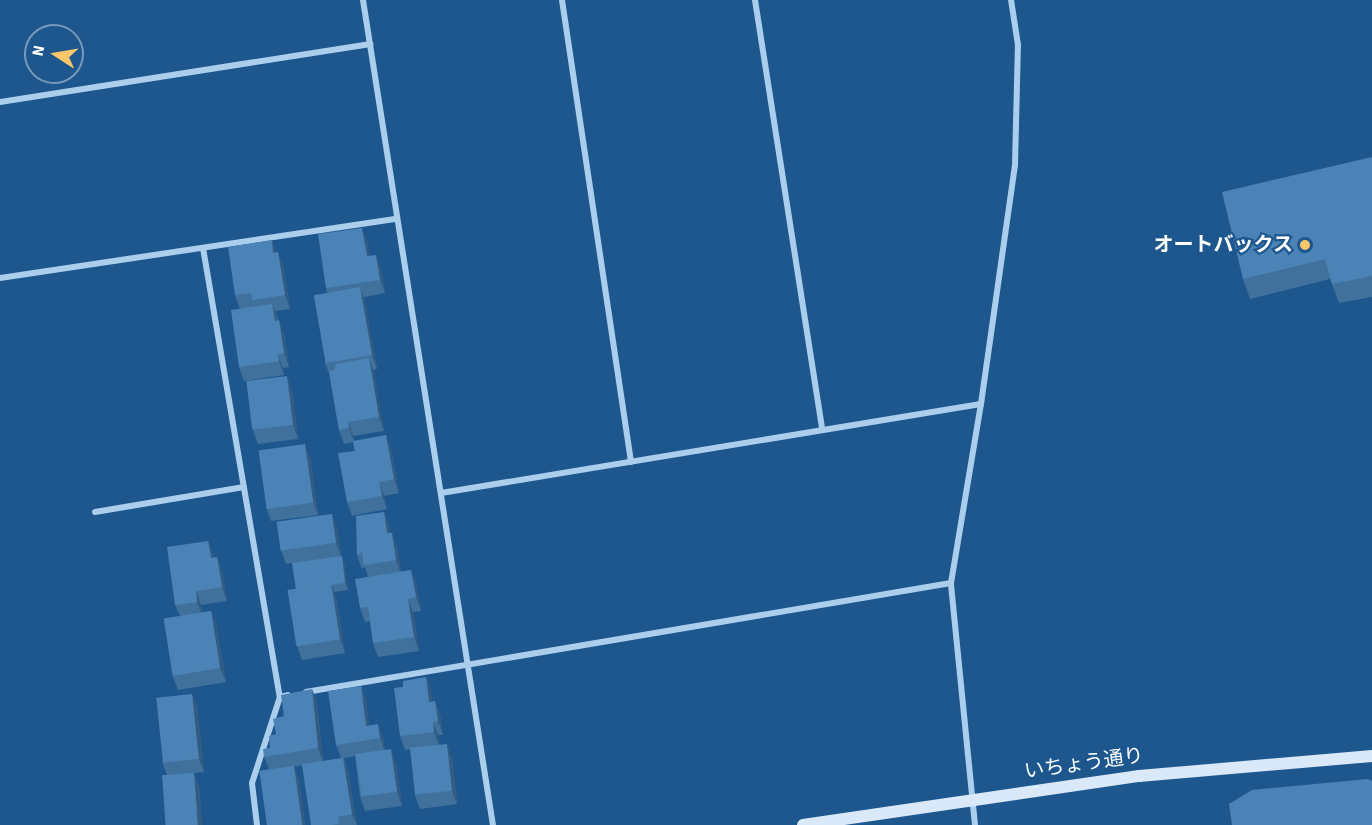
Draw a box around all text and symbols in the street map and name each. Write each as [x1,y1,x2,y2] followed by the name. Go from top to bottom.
[24,24,84,84] north arrow
[26,43,50,58] text: N
[1153,233,1293,257] place label: オートバックス
[1298,238,1312,252] marker: オートバックス
[1023,744,1145,784] street label: いちょう通り

